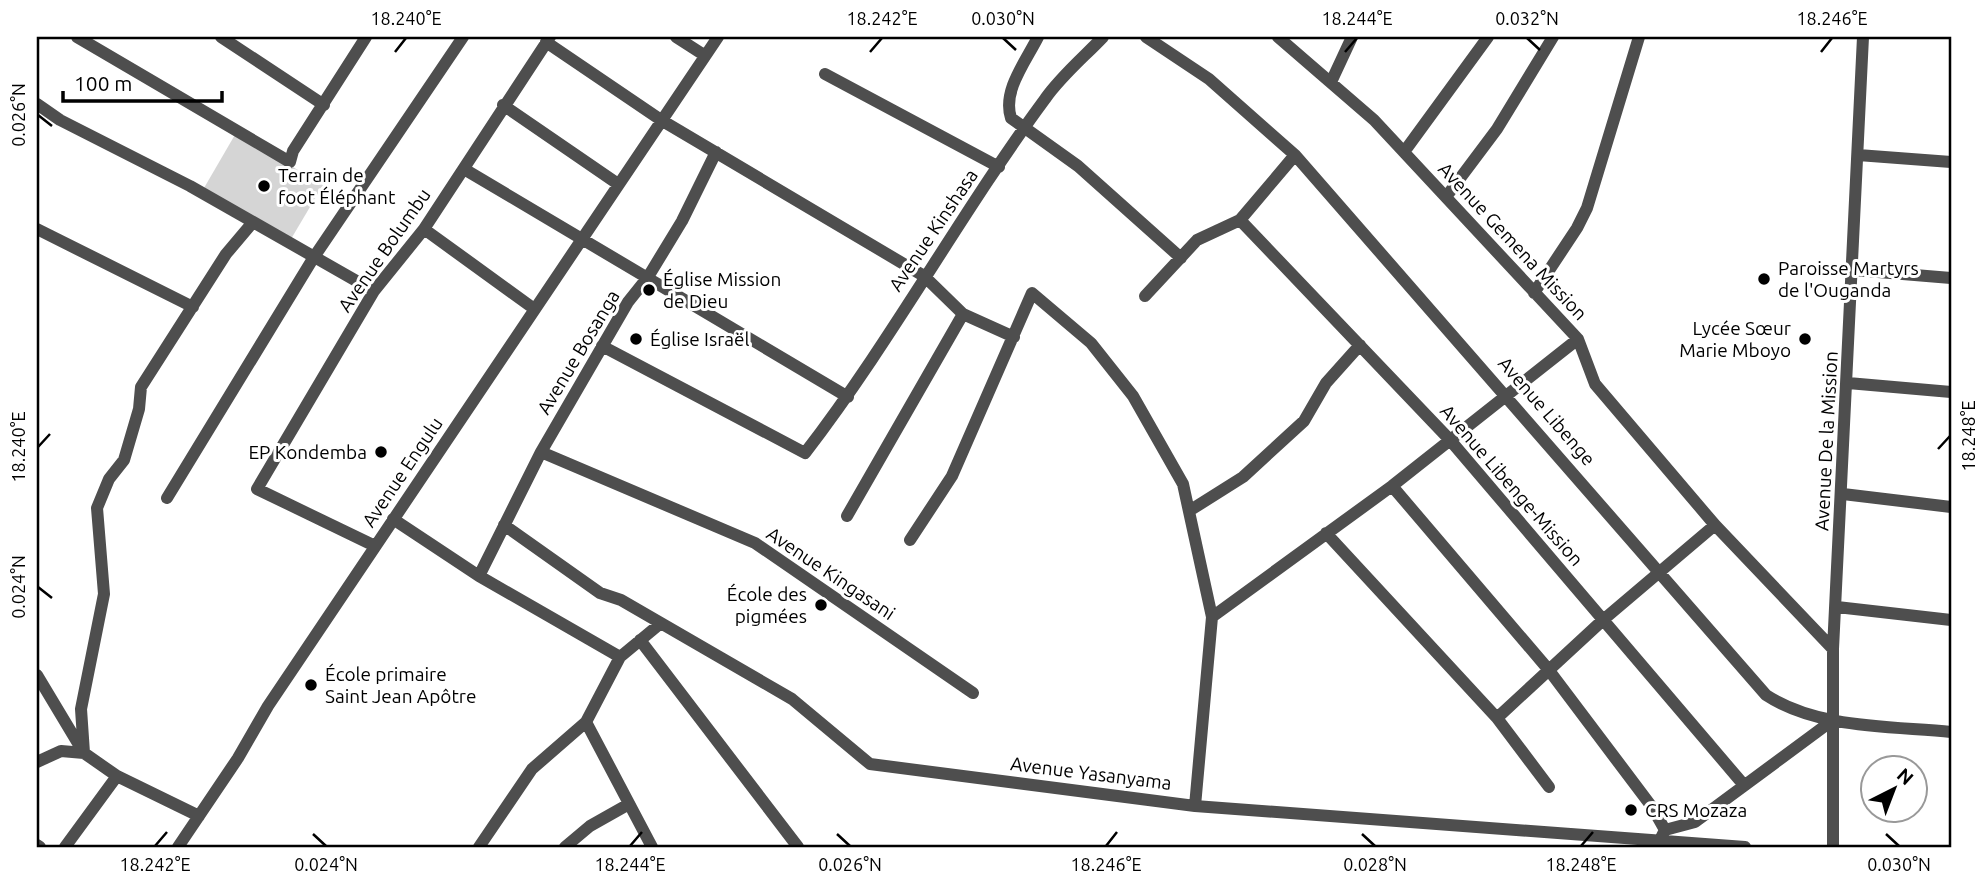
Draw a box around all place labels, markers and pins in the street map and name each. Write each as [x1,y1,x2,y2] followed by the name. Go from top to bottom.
[278,164,396,208] place label: Terrain de foot Éléphant
[256,178,272,194] marker: Terrain de foot Éléphant
[1778,257,1919,301] place label: Paroisse Martyrs de l'Ouganda
[663,268,781,312] place label: Église Mission de Dieu
[1756,271,1772,287] marker: Paroisse Martyrs de l'Ouganda
[641,282,657,298] marker: Église Mission de Dieu
[1679,317,1791,361] place label: Lycée Sœur Marie Mboyo
[650,328,750,350] place label: Église Israël
[628,331,644,347] marker: Église Israël
[1797,331,1813,347] marker: Lycée Sœur Marie Mboyo
[248,441,367,463] place label: EP Kondemba
[373,444,389,460] marker: EP Kondemba
[727,583,807,627] place label: École des pigmées
[813,597,829,613] marker: École des pigmées
[325,663,477,707] place label: École primaire Saint Jean Apôtre
[303,677,319,693] marker: École primaire Saint Jean Apôtre
[1645,799,1747,821] place label: CRS Mozaza
[1623,802,1639,818] marker: CRS Mozaza

